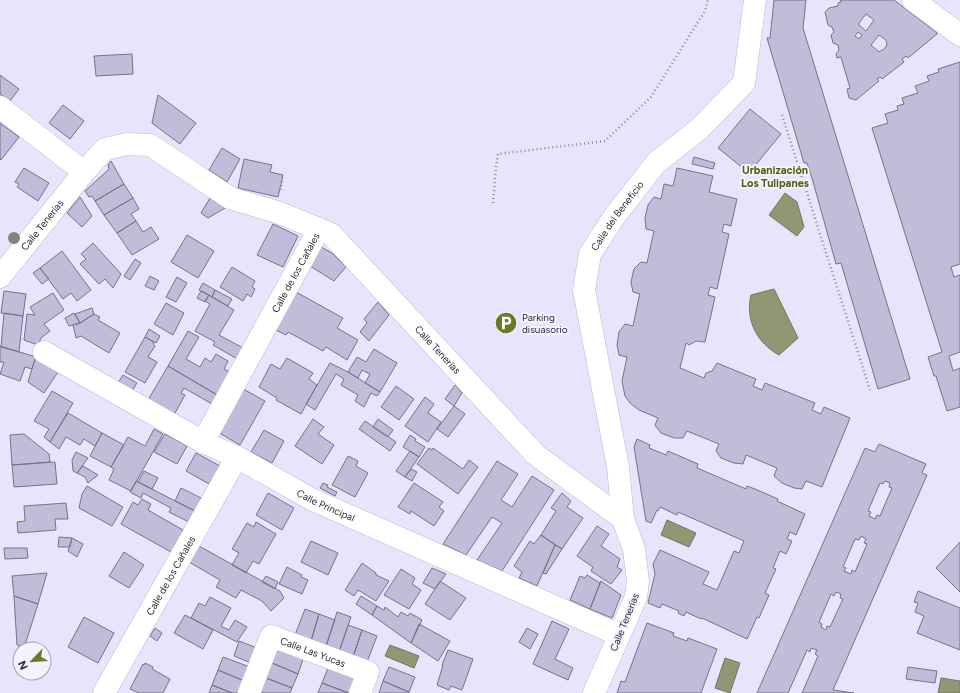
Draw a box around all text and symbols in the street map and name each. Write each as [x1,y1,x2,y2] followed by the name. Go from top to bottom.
[741,164,809,190] district label: Urbanización Los Tulipanes
[588,178,647,253] street label: Calle del Beneficio
[18,197,67,253] street label: Calle Tenerías
[269,230,323,315] street label: Calle de los Cañales
[493,310,519,336] parking icon: Parking disuasorio
[522,311,568,336] place label: Parking disuasorio
[412,323,464,377] street label: Calle Tenerías
[294,486,357,525] street label: Calle Principal
[143,533,198,618] street label: Calle de los Cañales
[607,591,642,653] street label: Calle Tenerías
[278,634,348,670] street label: Calle Las Yucas
[12,641,52,681] north arrow
[16,658,31,672] text: N

